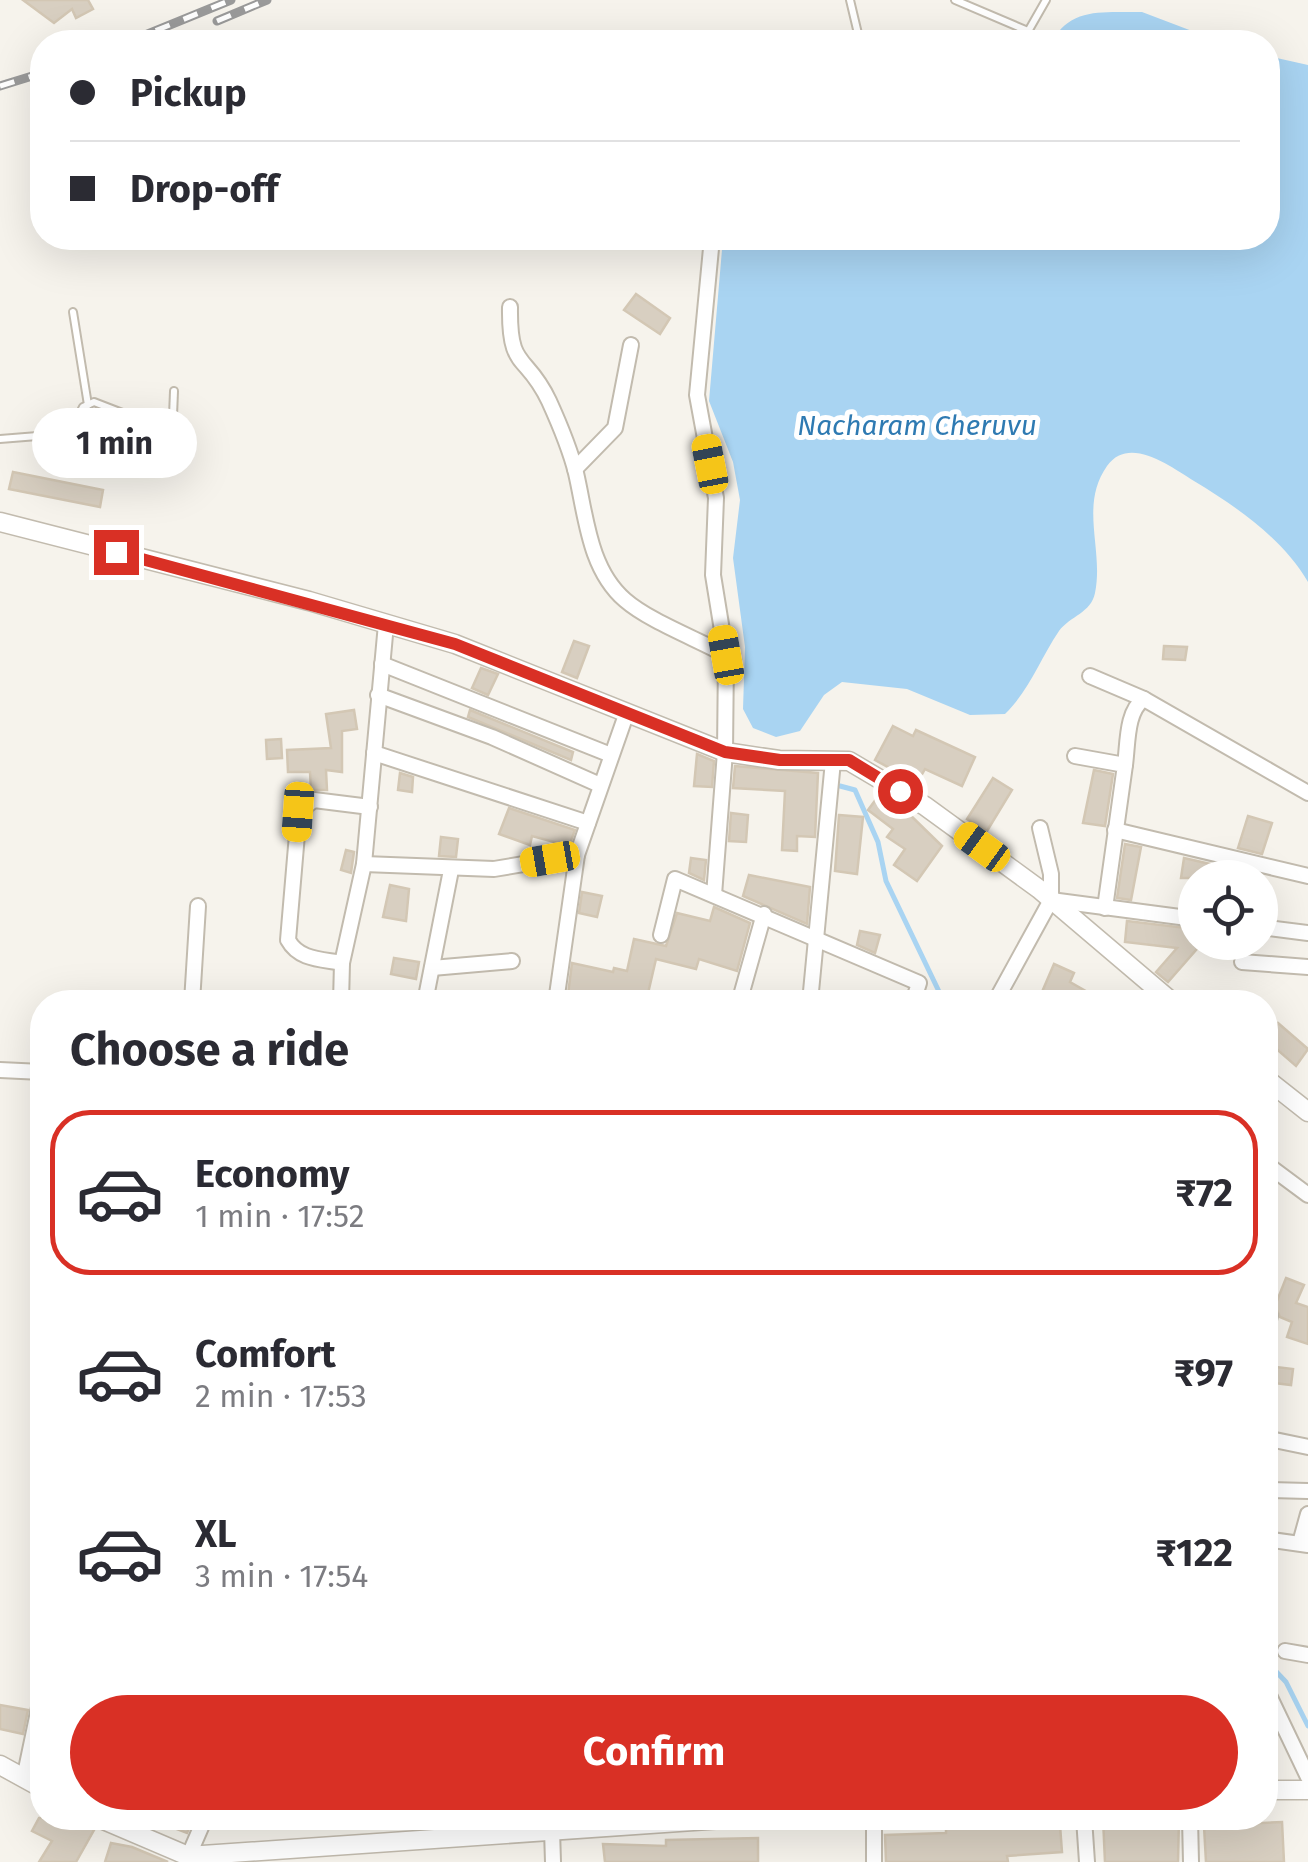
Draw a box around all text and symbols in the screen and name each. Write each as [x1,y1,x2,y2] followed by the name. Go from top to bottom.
[130,70,247,116] text: Pickup
[130,166,278,212] text: Drop-off
[34,407,198,477] callout: 1 min
[797,409,1037,442] water label: Nacharam Cheruvu
[76,424,153,462] text: 1 min
[690,432,730,496] car
[94,530,139,575] route end
[706,623,746,687] car
[878,769,923,814] route start
[281,781,315,843] car
[949,817,1015,877] car
[518,839,582,879] car
[1178,860,1278,960] map controls
[1178,860,1278,960] button: locate
[70,1023,349,1077] text: Choose a ride
[75,1148,165,1238] icon: car
[195,1151,350,1197] text: Economy
[1175,1170,1233,1216] text: ₹72
[195,1197,365,1235] text: 1 min · 17:52
[75,1328,165,1418] icon: car
[195,1331,336,1377] text: Comfort
[1174,1350,1233,1396] text: ₹97
[195,1377,367,1415] text: 2 min · 17:53
[75,1508,165,1598] icon: car
[195,1511,237,1557] text: XL
[1155,1530,1233,1576] text: ₹122
[195,1557,368,1595] text: 3 min · 17:54
[70,1695,1238,1810] button: Confirm

